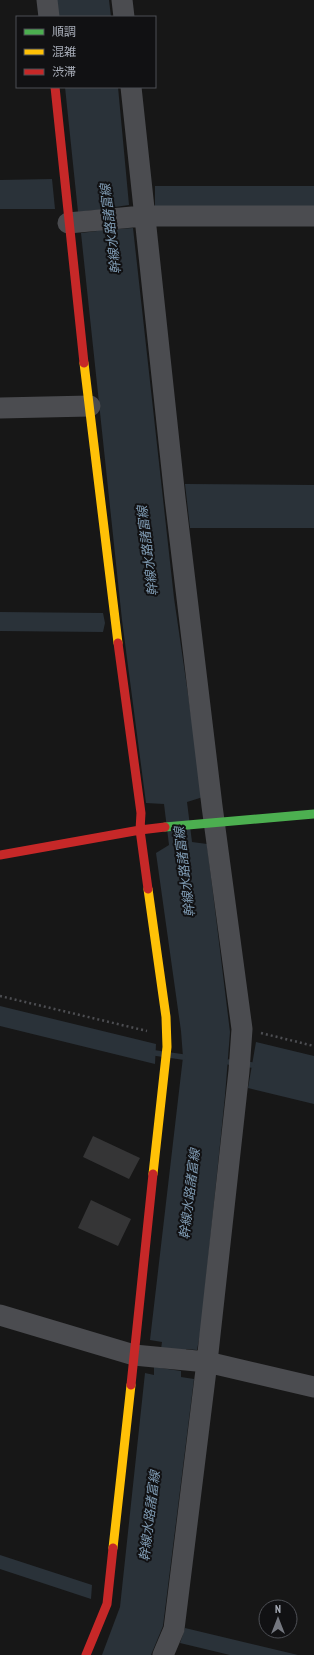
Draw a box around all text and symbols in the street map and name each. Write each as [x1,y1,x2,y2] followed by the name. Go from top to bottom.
[16,16,156,88] legend
[52,24,76,39] text: 順調
[52,44,76,59] text: 混雑
[52,64,76,79] text: 渋滞
[96,181,124,275] water label: 幹線水路諸富線
[133,503,161,597] water label: 幹線水路諸富線
[170,824,198,918] water label: 幹線水路諸富線
[176,1146,204,1240] water label: 幹線水路諸富線
[136,1468,164,1562] water label: 幹線水路諸富線
[258,1599,298,1639] north arrow
[275,1602,281,1616] text: N

